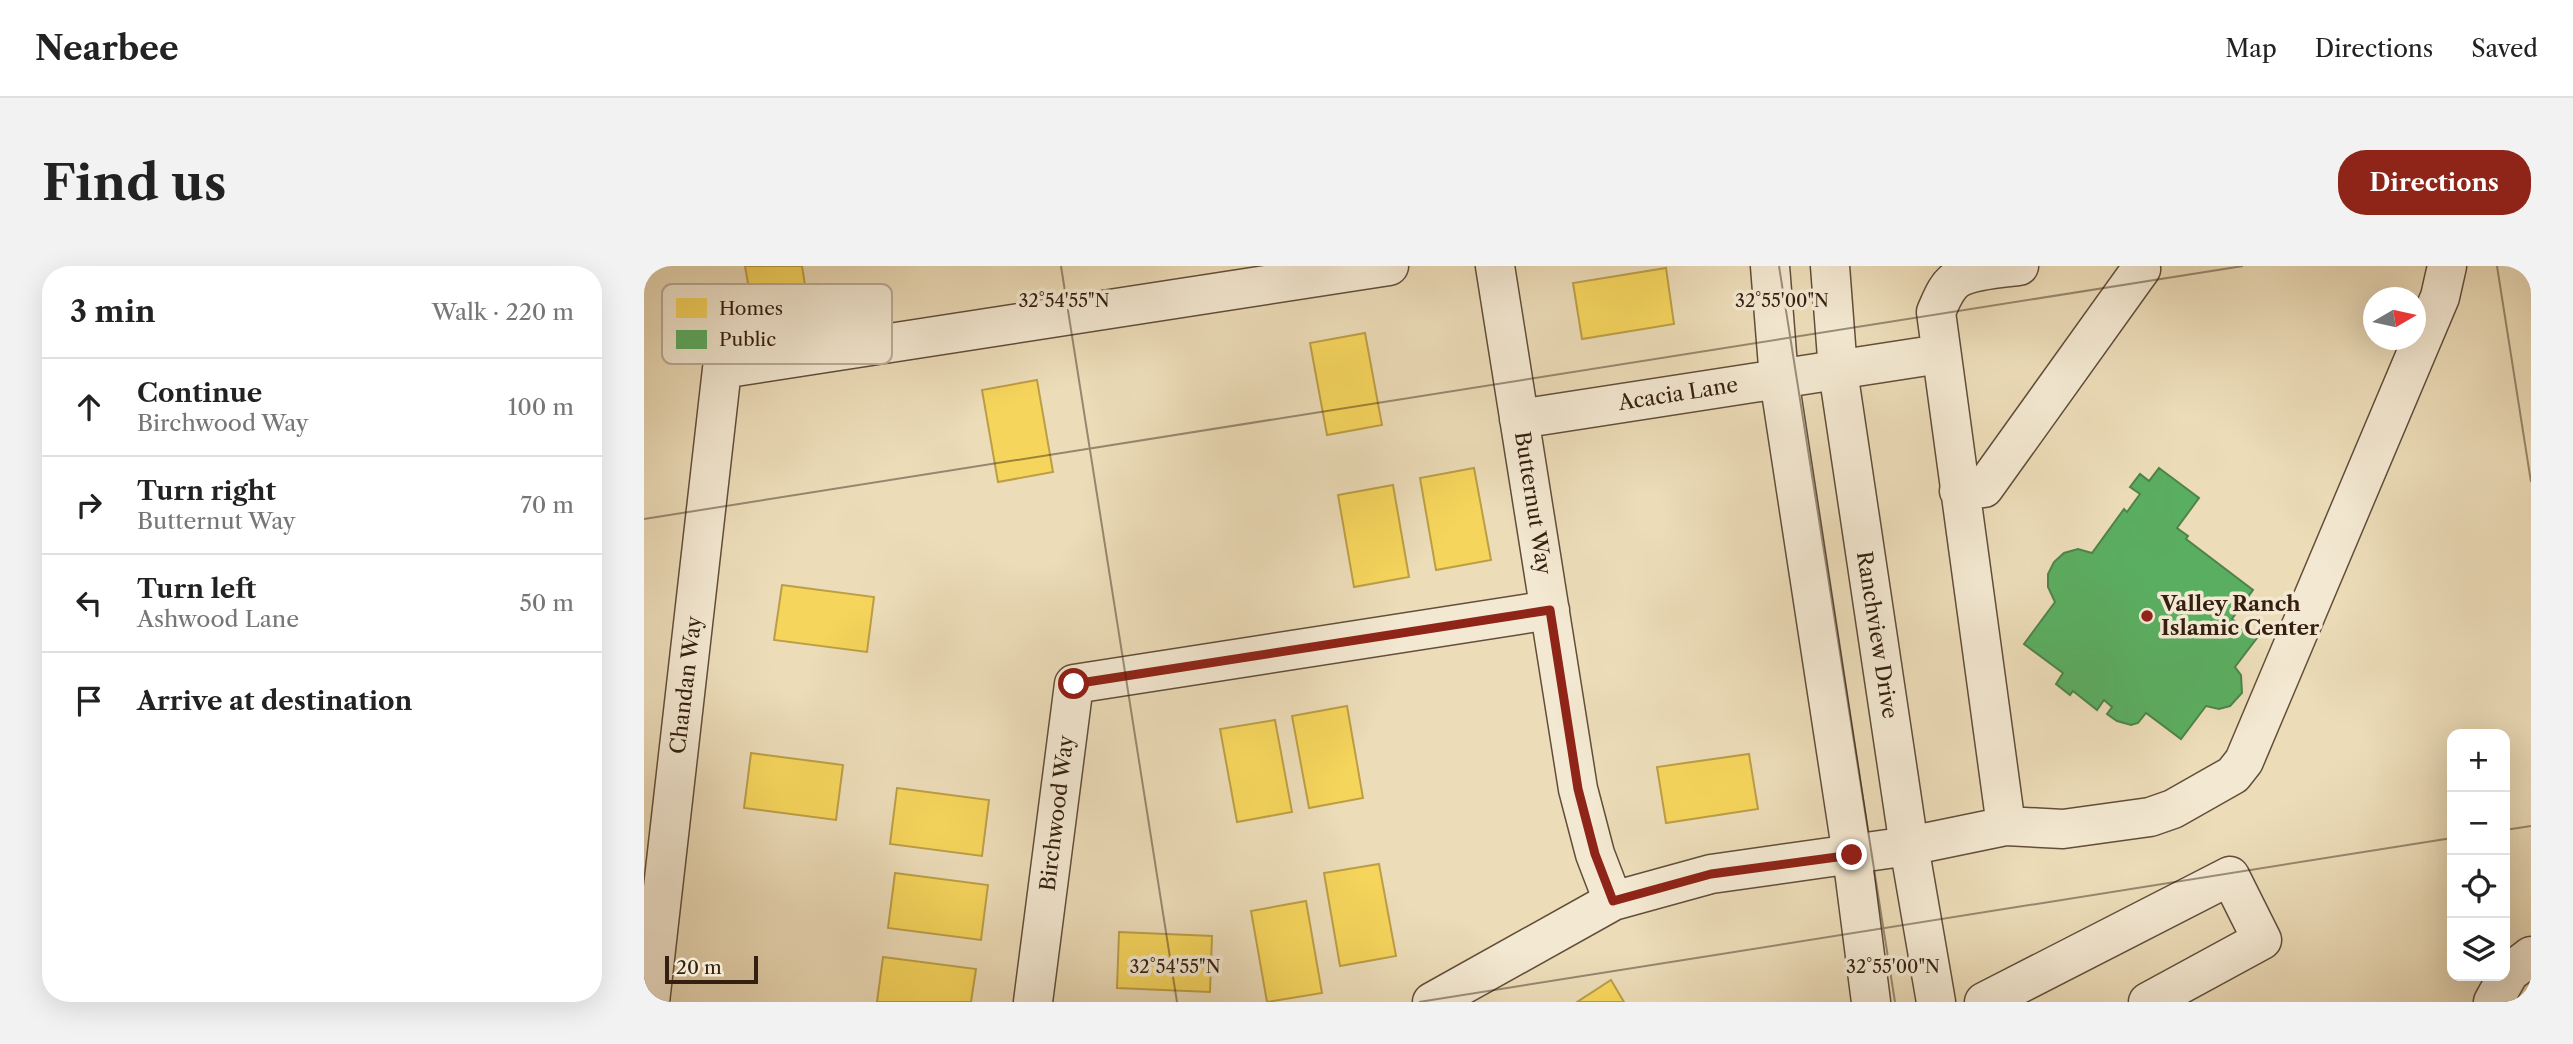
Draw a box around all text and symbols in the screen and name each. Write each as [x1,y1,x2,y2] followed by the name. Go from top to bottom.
[35,28,179,69] text: Nearbee
[2225,34,2277,63] text: Map
[2315,34,2433,63] text: Directions
[2471,34,2538,63] text: Saved
[2338,150,2531,215] button: Directions
[42,152,226,213] text: Find us
[662,284,892,364] legend
[2363,287,2426,350] north arrow
[1018,290,1110,312] text: 32°54'55"N
[1735,290,1829,312] text: 32°55'00"N
[70,293,156,330] text: 3 min
[719,297,783,320] text: Homes
[432,298,574,326] text: Walk · 220 m
[719,328,776,351] text: Public
[1615,372,1740,415] street label: Acacia Lane
[137,377,262,409] text: Continue
[70,388,108,426] icon: ahead
[508,393,574,421] text: 100 m
[137,409,309,437] text: Birchwood Way
[1510,429,1557,577] street label: Butternut Way
[137,475,276,507] text: Turn right
[70,486,108,524] icon: right
[521,491,574,519] text: 70 m
[137,507,296,535] text: Butternut Way
[1852,549,1903,720] street label: Ranchview Drive
[137,573,256,605] text: Turn left
[70,584,108,622] icon: left
[519,589,574,617] text: 50 m
[2160,591,2320,640] place label: Valley Ranch Islamic Center
[137,605,299,633] text: Ashwood Lane
[2139,608,2155,624] marker: Valley Ranch Islamic Center
[665,614,706,755] street label: Chandan Way
[1058,668,1089,699] route start
[70,682,108,720] icon: arrive
[137,685,412,717] text: Arrive at destination
[2447,729,2510,981] map controls
[2447,729,2510,792] button: +
[1035,733,1078,892] street label: Birchwood Way
[2447,792,2510,855] button: −
[1836,839,1867,870] route end
[2447,855,2510,918] button: locate
[2447,918,2510,981] button: layers
[665,953,758,985] scale bar
[676,956,722,979] text: 20 m
[1129,956,1221,978] text: 32°54'55"N
[1846,956,1940,978] text: 32°55'00"N

